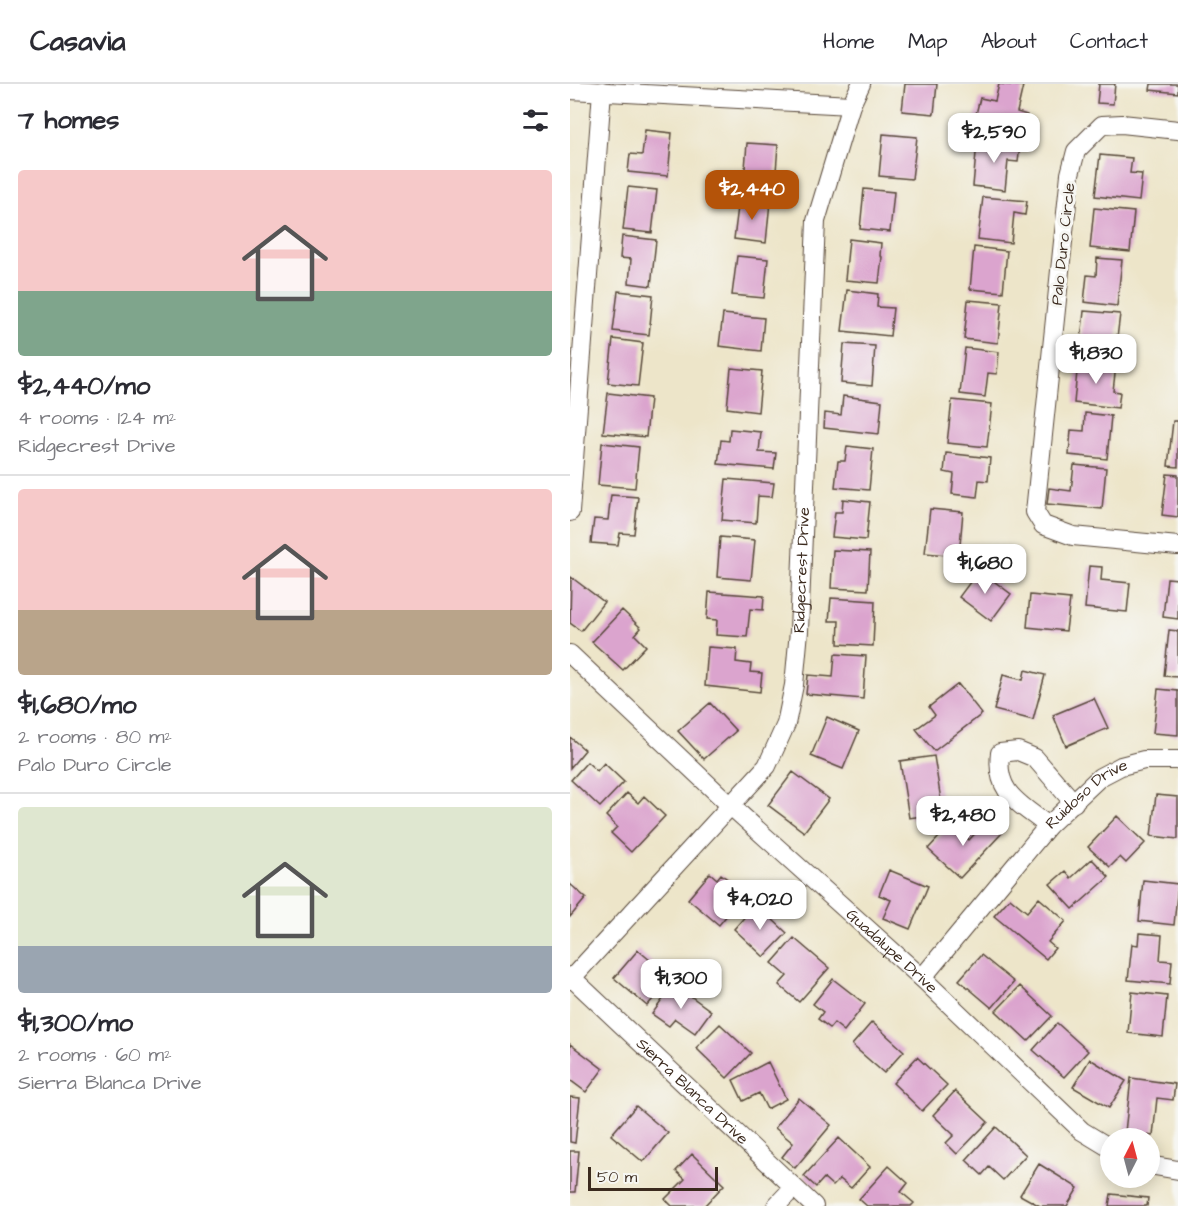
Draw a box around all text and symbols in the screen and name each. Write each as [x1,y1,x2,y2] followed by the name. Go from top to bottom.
[30,22,125,61] text: Casavia
[823,27,875,56] text: Home
[908,27,948,56] text: Map
[981,27,1037,56] text: About
[1070,27,1148,56] text: Contact
[18,102,119,138] text: 7 homes
[519,104,552,137] icon: filters
[945,113,1043,164] pin: $2,590
[962,118,1026,146] text: $2,590
[703,170,801,221] pin: $2,440
[719,175,785,203] text: $2,440
[1046,181,1080,306] street label: Palo Duro Circle
[231,209,339,317] icon: home
[1047,334,1145,385] pin: $1,830
[1069,339,1123,367] text: $1,830
[18,368,150,404] text: $2,440/mo
[18,404,176,432] text: 4 rooms · 124 m²
[18,432,176,460] text: Ridgecrest Drive
[788,506,815,633] street label: Ridgecrest Drive
[231,528,339,636] icon: home
[936,544,1034,595] pin: $1,680
[957,549,1013,577] text: $1,680
[18,687,137,723] text: $1,680/mo
[18,723,172,751] text: 2 rooms · 80 m²
[18,751,172,779] text: Palo Duro Circle
[1040,754,1130,834] street label: Ruidoso Drive
[914,796,1012,847] pin: $2,480
[930,801,996,829] text: $2,480
[231,846,339,954] icon: home
[711,880,809,931] pin: $4,020
[728,885,792,913] text: $4,020
[841,904,943,999] street label: Guadalupe Drive
[632,959,730,1010] pin: $1,300
[655,964,707,992] text: $1,300
[18,1005,133,1041] text: $1,300/mo
[631,1033,753,1150] street label: Sierra Blanca Drive
[18,1041,172,1069] text: 2 rooms · 60 m²
[18,1069,202,1097] text: Sierra Blanca Drive
[1100,1128,1160,1188] north arrow
[1100,1128,1160,1188] map controls
[588,1164,718,1192] scale bar
[597,1166,637,1188] text: 50 m

